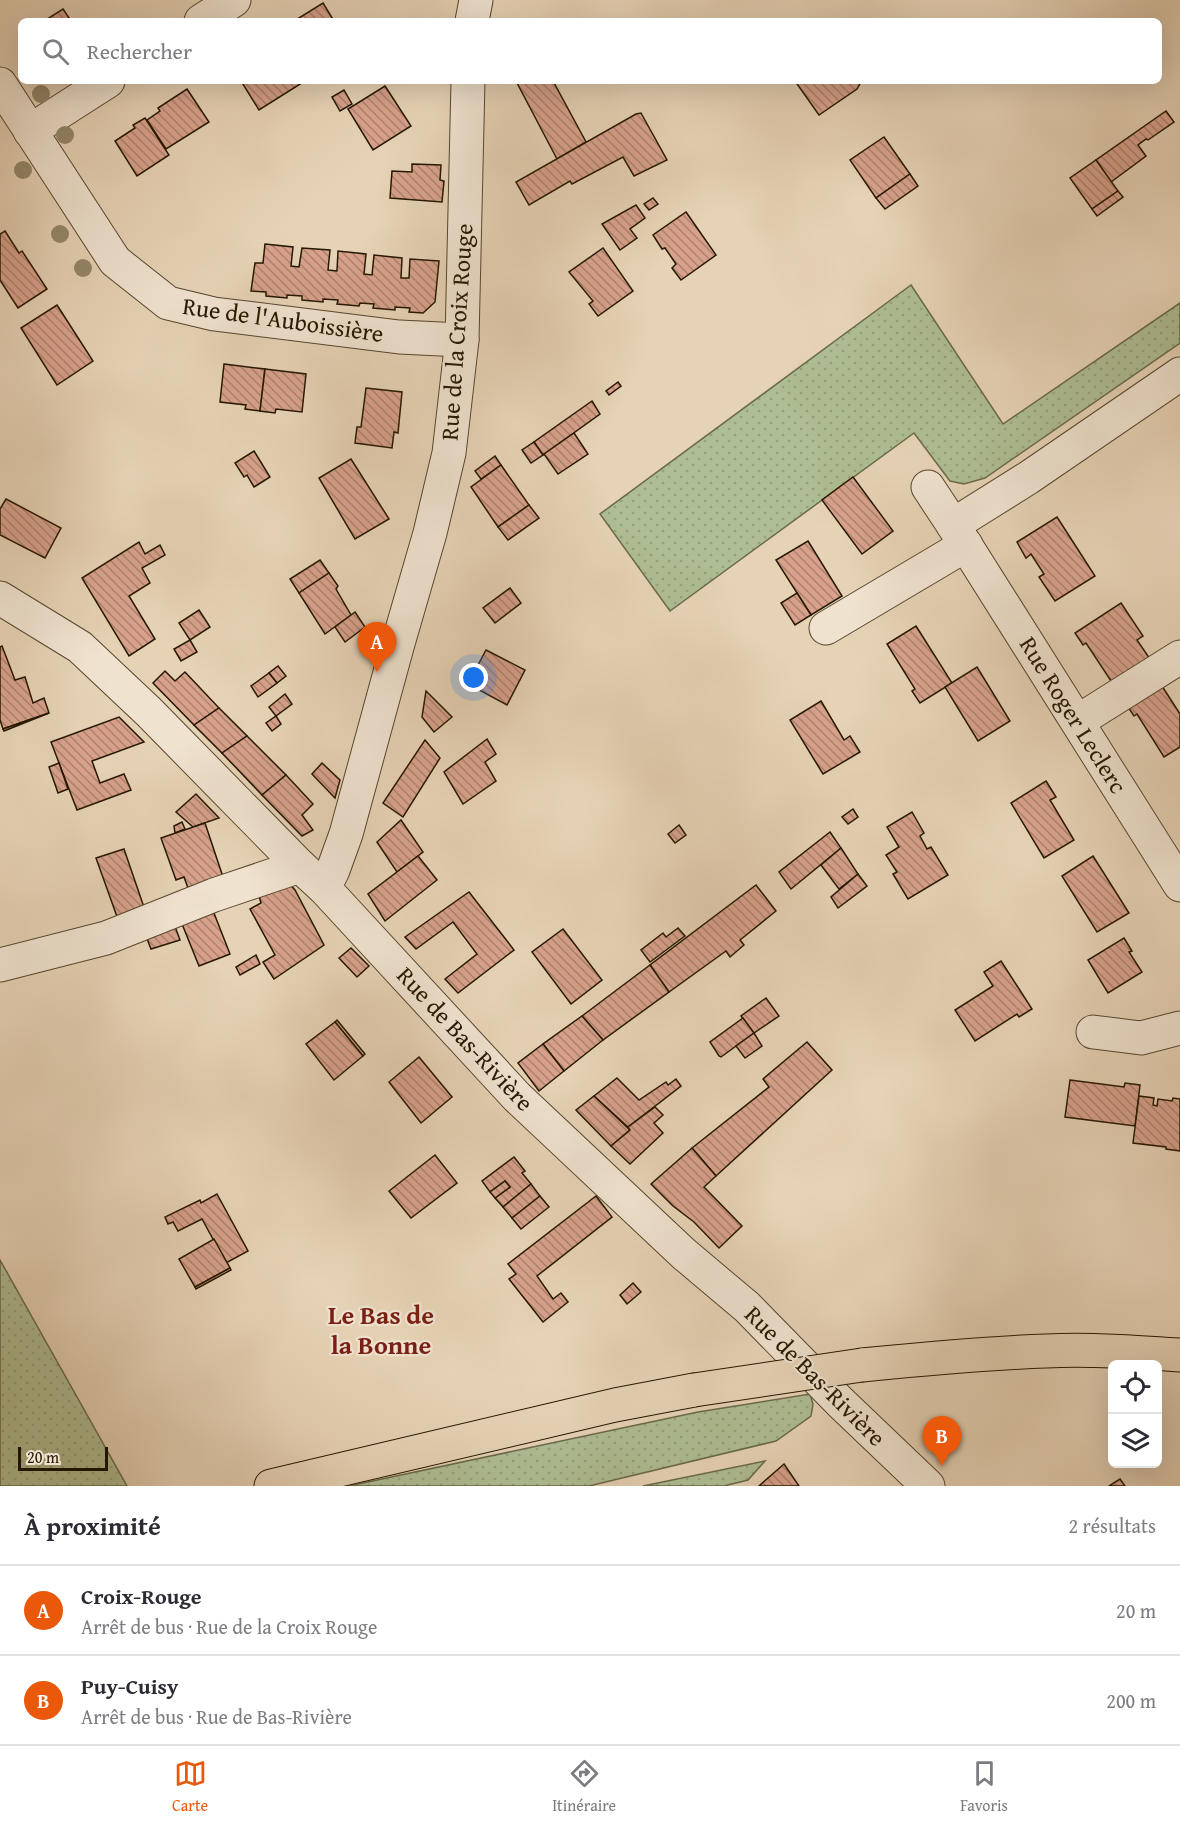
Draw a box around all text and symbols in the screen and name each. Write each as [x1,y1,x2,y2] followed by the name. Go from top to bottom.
[18,18,1162,84] search box
[39,35,72,68] icon: search
[87,35,192,67] text: Rechercher
[431,222,482,442] street label: Rue de la Croix Rouge
[180,288,386,351] street label: Rue de l'Auboissière
[358,622,397,672] pin: A
[1011,629,1136,800] street label: Rue Roger Leclerc
[459,663,488,692] your location
[389,958,542,1119] street label: Rue de Bas-Rivière
[328,1295,434,1364] district label: Le Bas de la Bonne
[737,1297,894,1454] street label: Rue de Bas-Rivière
[1108,1360,1162,1468] map controls
[1108,1360,1162,1414] button: locate
[1108,1414,1162,1468] button: layers
[922,1416,962,1466] pin: B
[18,1444,108,1472] scale bar
[27,1445,59,1469] text: 20 m
[24,1506,161,1545] text: À proximité
[1068,1511,1156,1540] text: 2 résultats
[81,1580,202,1612] text: Croix-Rouge
[37,1596,50,1625] text: A
[1116,1596,1156,1625] text: 20 m
[81,1612,377,1641] text: Arrêt de bus · Rue de la Croix Rouge
[81,1670,178,1702] text: Puy-Cuisy
[37,1686,50,1715] text: B
[1106,1686,1156,1715] text: 200 m
[81,1702,352,1731] text: Arrêt de bus · Rue de Bas-Rivière
[172,1757,208,1817] tab: Carte
[552,1757,616,1817] tab: Itinéraire
[960,1757,1008,1817] tab: Favoris

